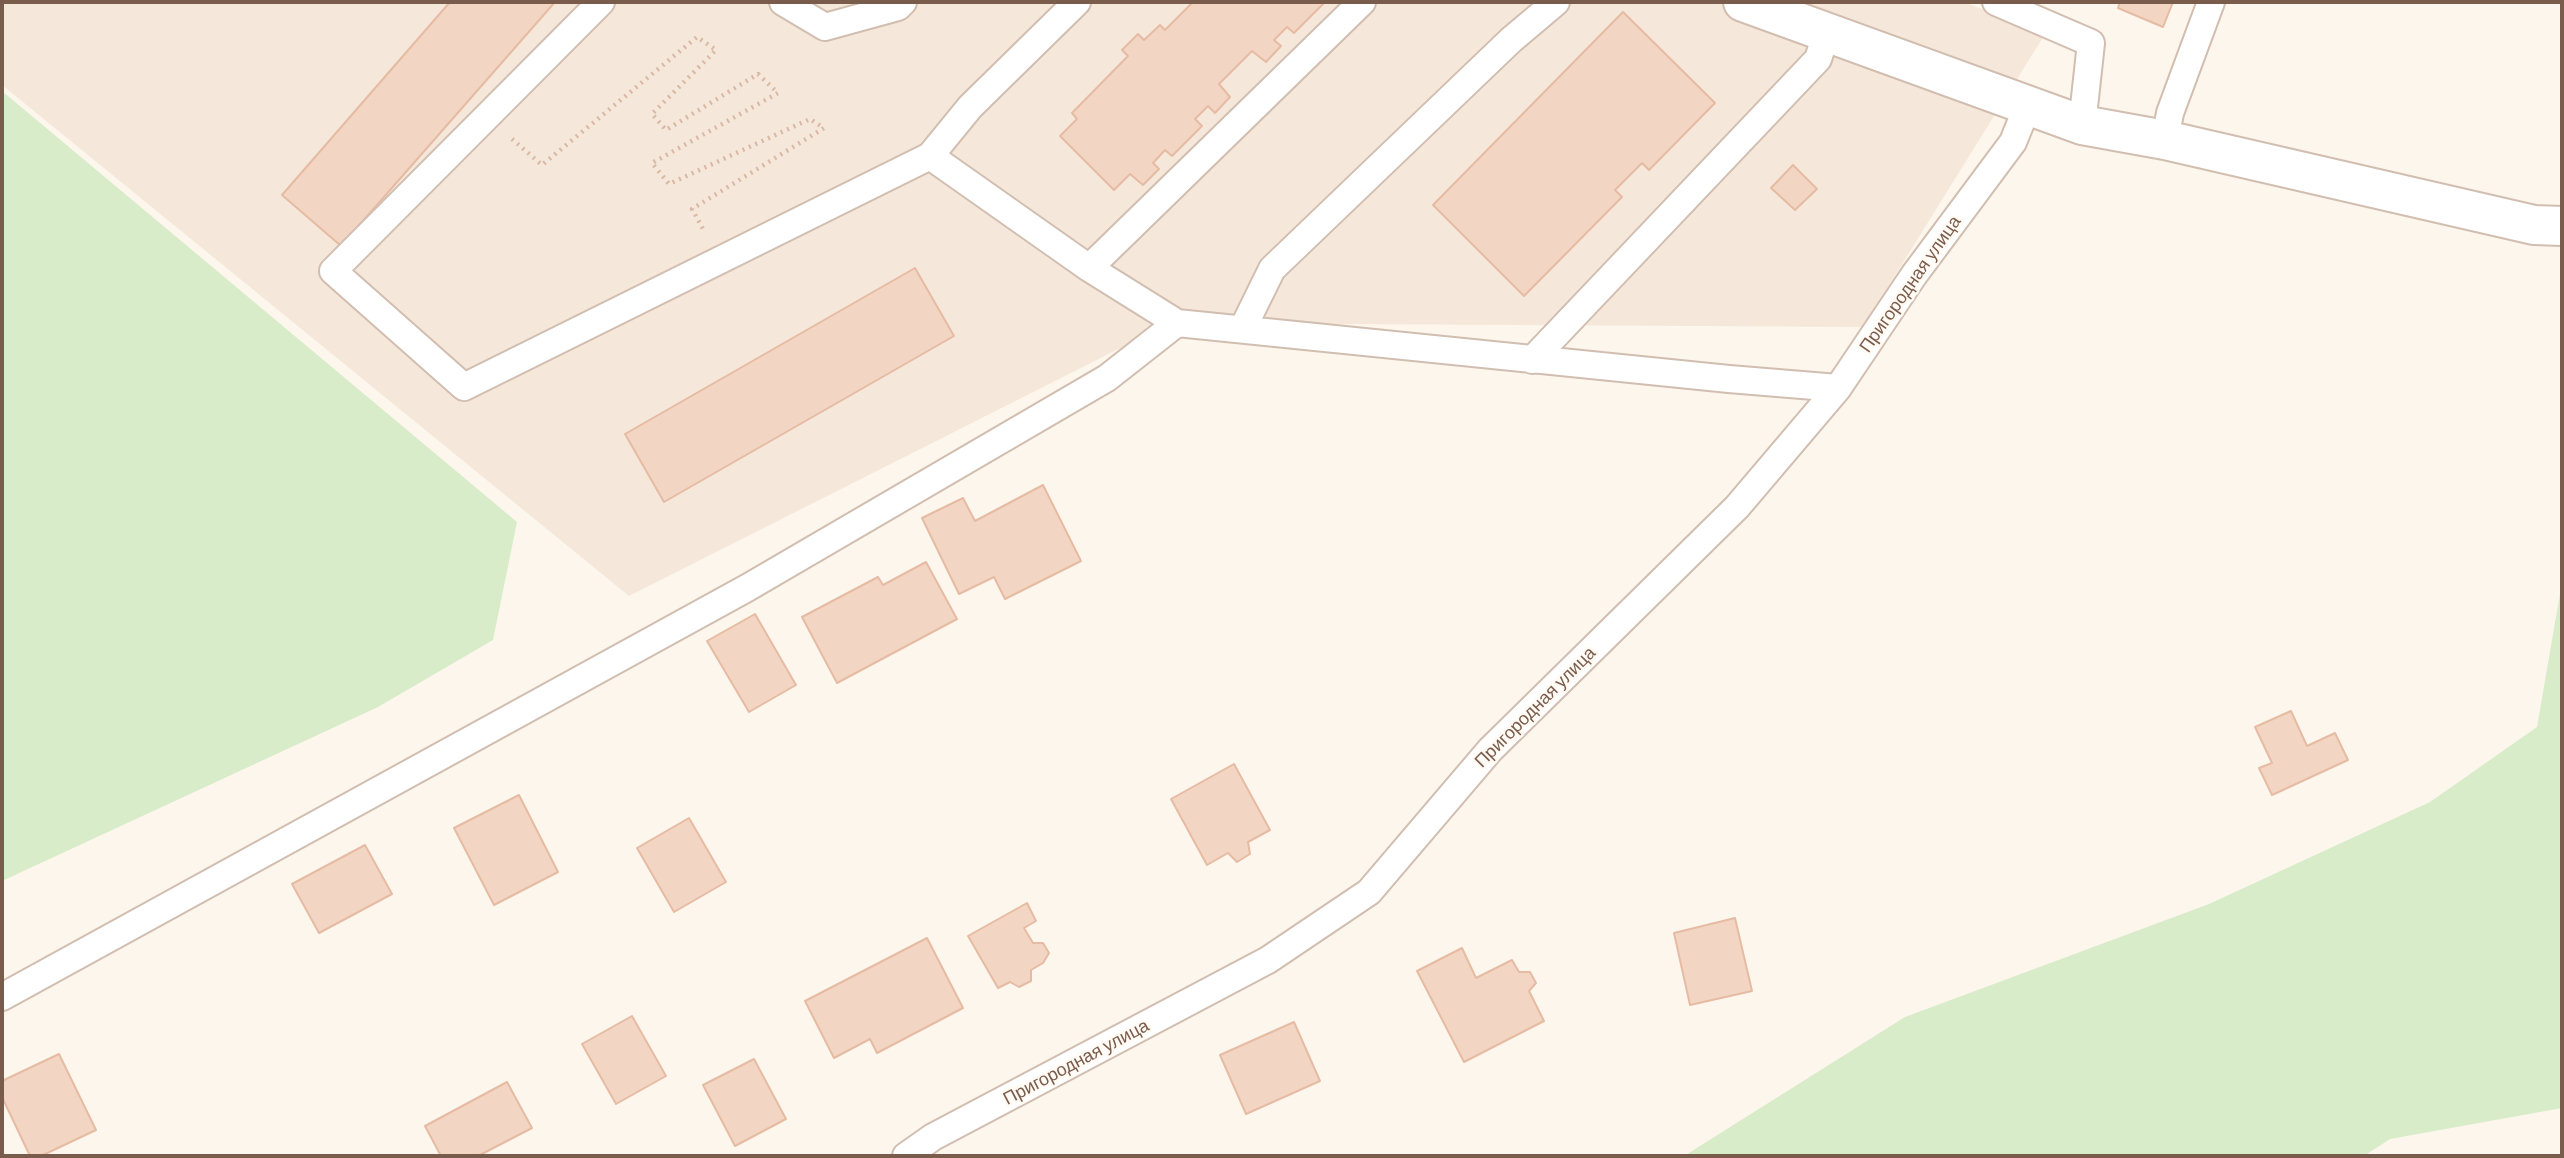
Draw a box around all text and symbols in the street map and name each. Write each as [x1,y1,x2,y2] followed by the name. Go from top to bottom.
[1855,211,1965,357] street label: Пригородная улица
[1470,642,1600,772] street label: Пригородная улица
[999,1014,1153,1110] street label: Пригородная улица

